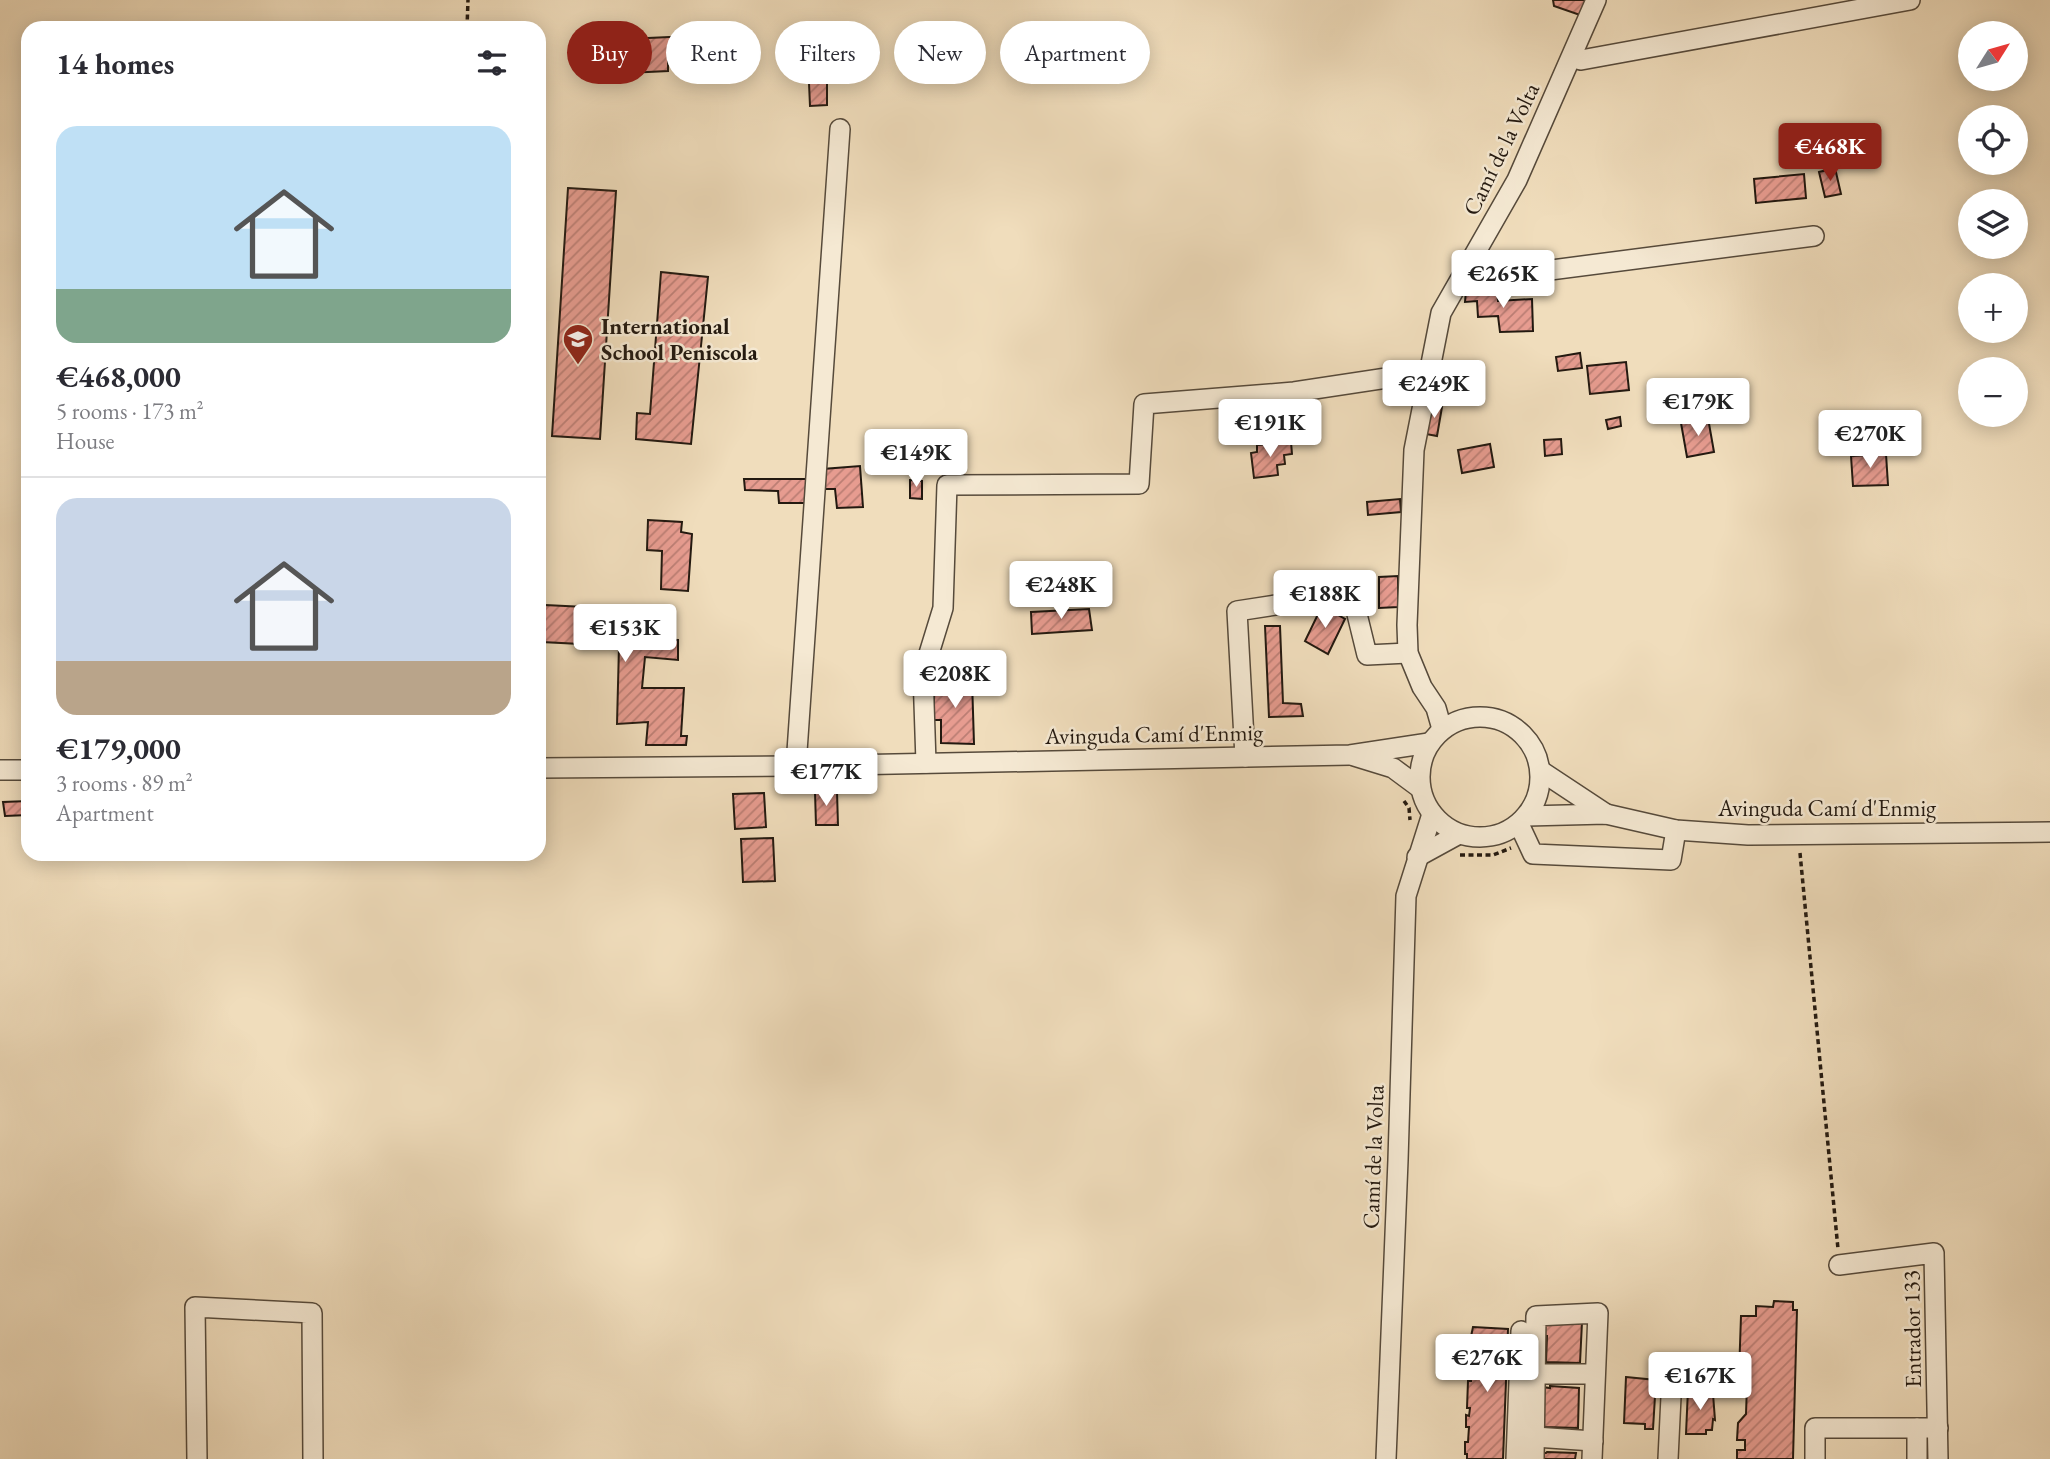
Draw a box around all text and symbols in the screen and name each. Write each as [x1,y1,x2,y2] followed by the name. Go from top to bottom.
[567,21,652,84] chip: Buy
[666,21,761,84] chip: Rent
[775,21,880,84] chip: Filters
[894,21,986,84] chip: New
[1000,21,1150,84] chip: Apartment
[1958,21,2028,91] north arrow
[1958,21,2028,427] map controls
[56,44,174,83] text: 14 homes
[473,44,511,82] icon: filters
[1456,77,1546,220] street label: Camí de la Volta
[1958,105,2028,175] button: locate
[1781,124,1879,183] pin: €468K
[1794,131,1866,161] text: €468K
[221,171,347,297] icon: home
[1958,189,2028,259] button: layers
[1454,250,1552,310] pin: €265K
[1467,258,1539,288] text: €265K
[1958,273,2028,343] button: +
[601,311,759,367] place label: International School Peniscola
[561,322,595,366] school or university icon: International School Peniscola
[56,357,181,396] text: €468,000
[1958,357,2028,427] button: −
[1385,360,1483,420] pin: €249K
[1398,368,1470,398] text: €249K
[1649,378,1747,438] pin: €179K
[1662,386,1734,416] text: €179K
[56,396,204,426] text: 5 rooms · 173 m²
[1221,400,1319,459] pin: €191K
[1234,407,1306,437] text: €191K
[1821,410,1919,470] pin: €270K
[1834,418,1906,448] text: €270K
[56,426,115,456] text: House
[867,430,965,489] pin: €149K
[880,437,952,467] text: €149K
[221,543,347,669] icon: home
[1012,562,1110,621] pin: €248K
[1025,569,1097,599] text: €248K
[1276,570,1374,630] pin: €188K
[1289,578,1361,608] text: €188K
[576,604,674,664] pin: €153K
[589,612,661,642] text: €153K
[906,650,1004,710] pin: €208K
[919,658,991,688] text: €208K
[1044,717,1264,751] street label: Avinguda Camí d'Enmig
[56,729,181,768] text: €179,000
[777,748,875,808] pin: €177K
[790,756,862,786] text: €177K
[56,768,193,798] text: 3 rooms · 89 m²
[1717,793,1937,823] street label: Avinguda Camí d'Enmig
[56,798,154,828] text: Apartment
[1355,1084,1391,1230] street label: Camí de la Volta
[1896,1270,1928,1388] street label: Entrador 133
[1438,1334,1536,1394] pin: €276K
[1451,1342,1523,1372] text: €276K
[1651,1352,1749,1412] pin: €167K
[1664,1360,1736,1390] text: €167K

